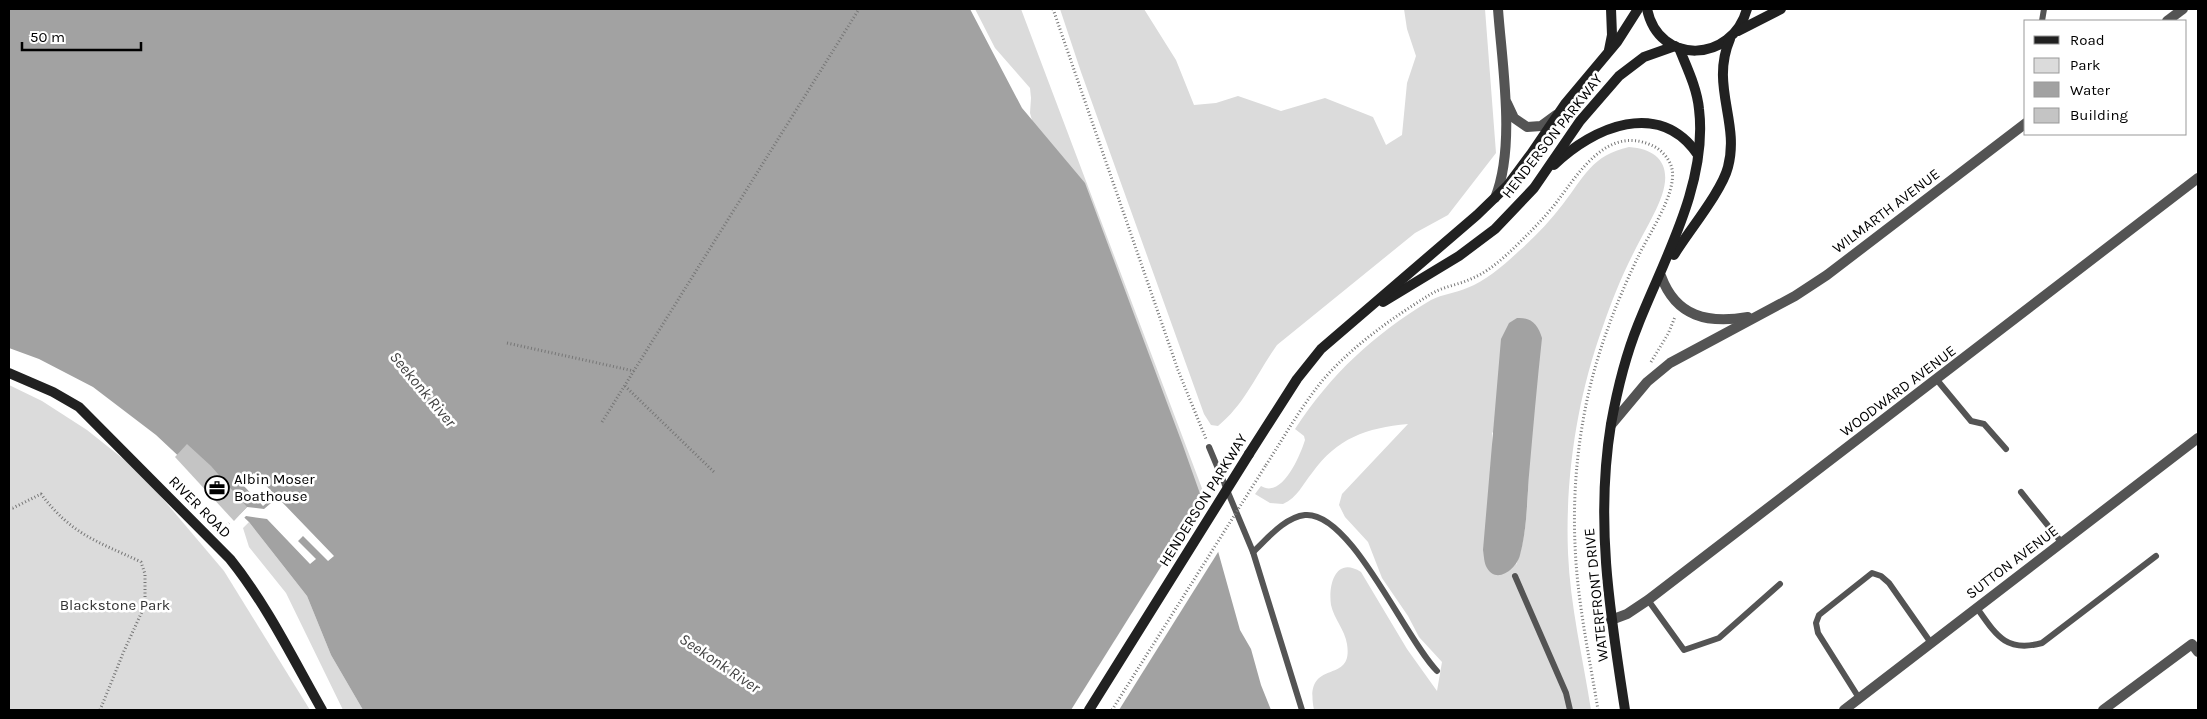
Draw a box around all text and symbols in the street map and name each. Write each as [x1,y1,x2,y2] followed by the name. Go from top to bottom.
[22,20,141,52] scale bar
[2024,20,2187,135] legend
[30,28,65,46] text: 50 m
[2070,31,2105,49] text: Road
[2070,56,2100,74] text: Park
[1498,70,1607,202] street label: HENDERSON PARKWAY
[2070,81,2111,99] text: Water
[2070,106,2128,124] text: Building
[1829,165,1943,257] street label: WILMARTH AVENUE
[1837,342,1959,440] street label: WOODWARD AVENUE
[386,347,461,431] water label: Seekonk River
[1155,430,1252,570] street label: HENDERSON PARKWAY
[234,470,315,505] place label: Albin Moser Boathouse
[165,472,235,542] street label: RIVER ROAD
[204,475,230,501] office icon: Albin Moser Boathouse
[1962,521,2062,603] street label: SUTTON AVENUE
[1580,527,1612,663] street label: WATERFRONT DRIVE
[60,596,170,614] park label: Blackstone Park
[676,629,764,697] water label: Seekonk River

